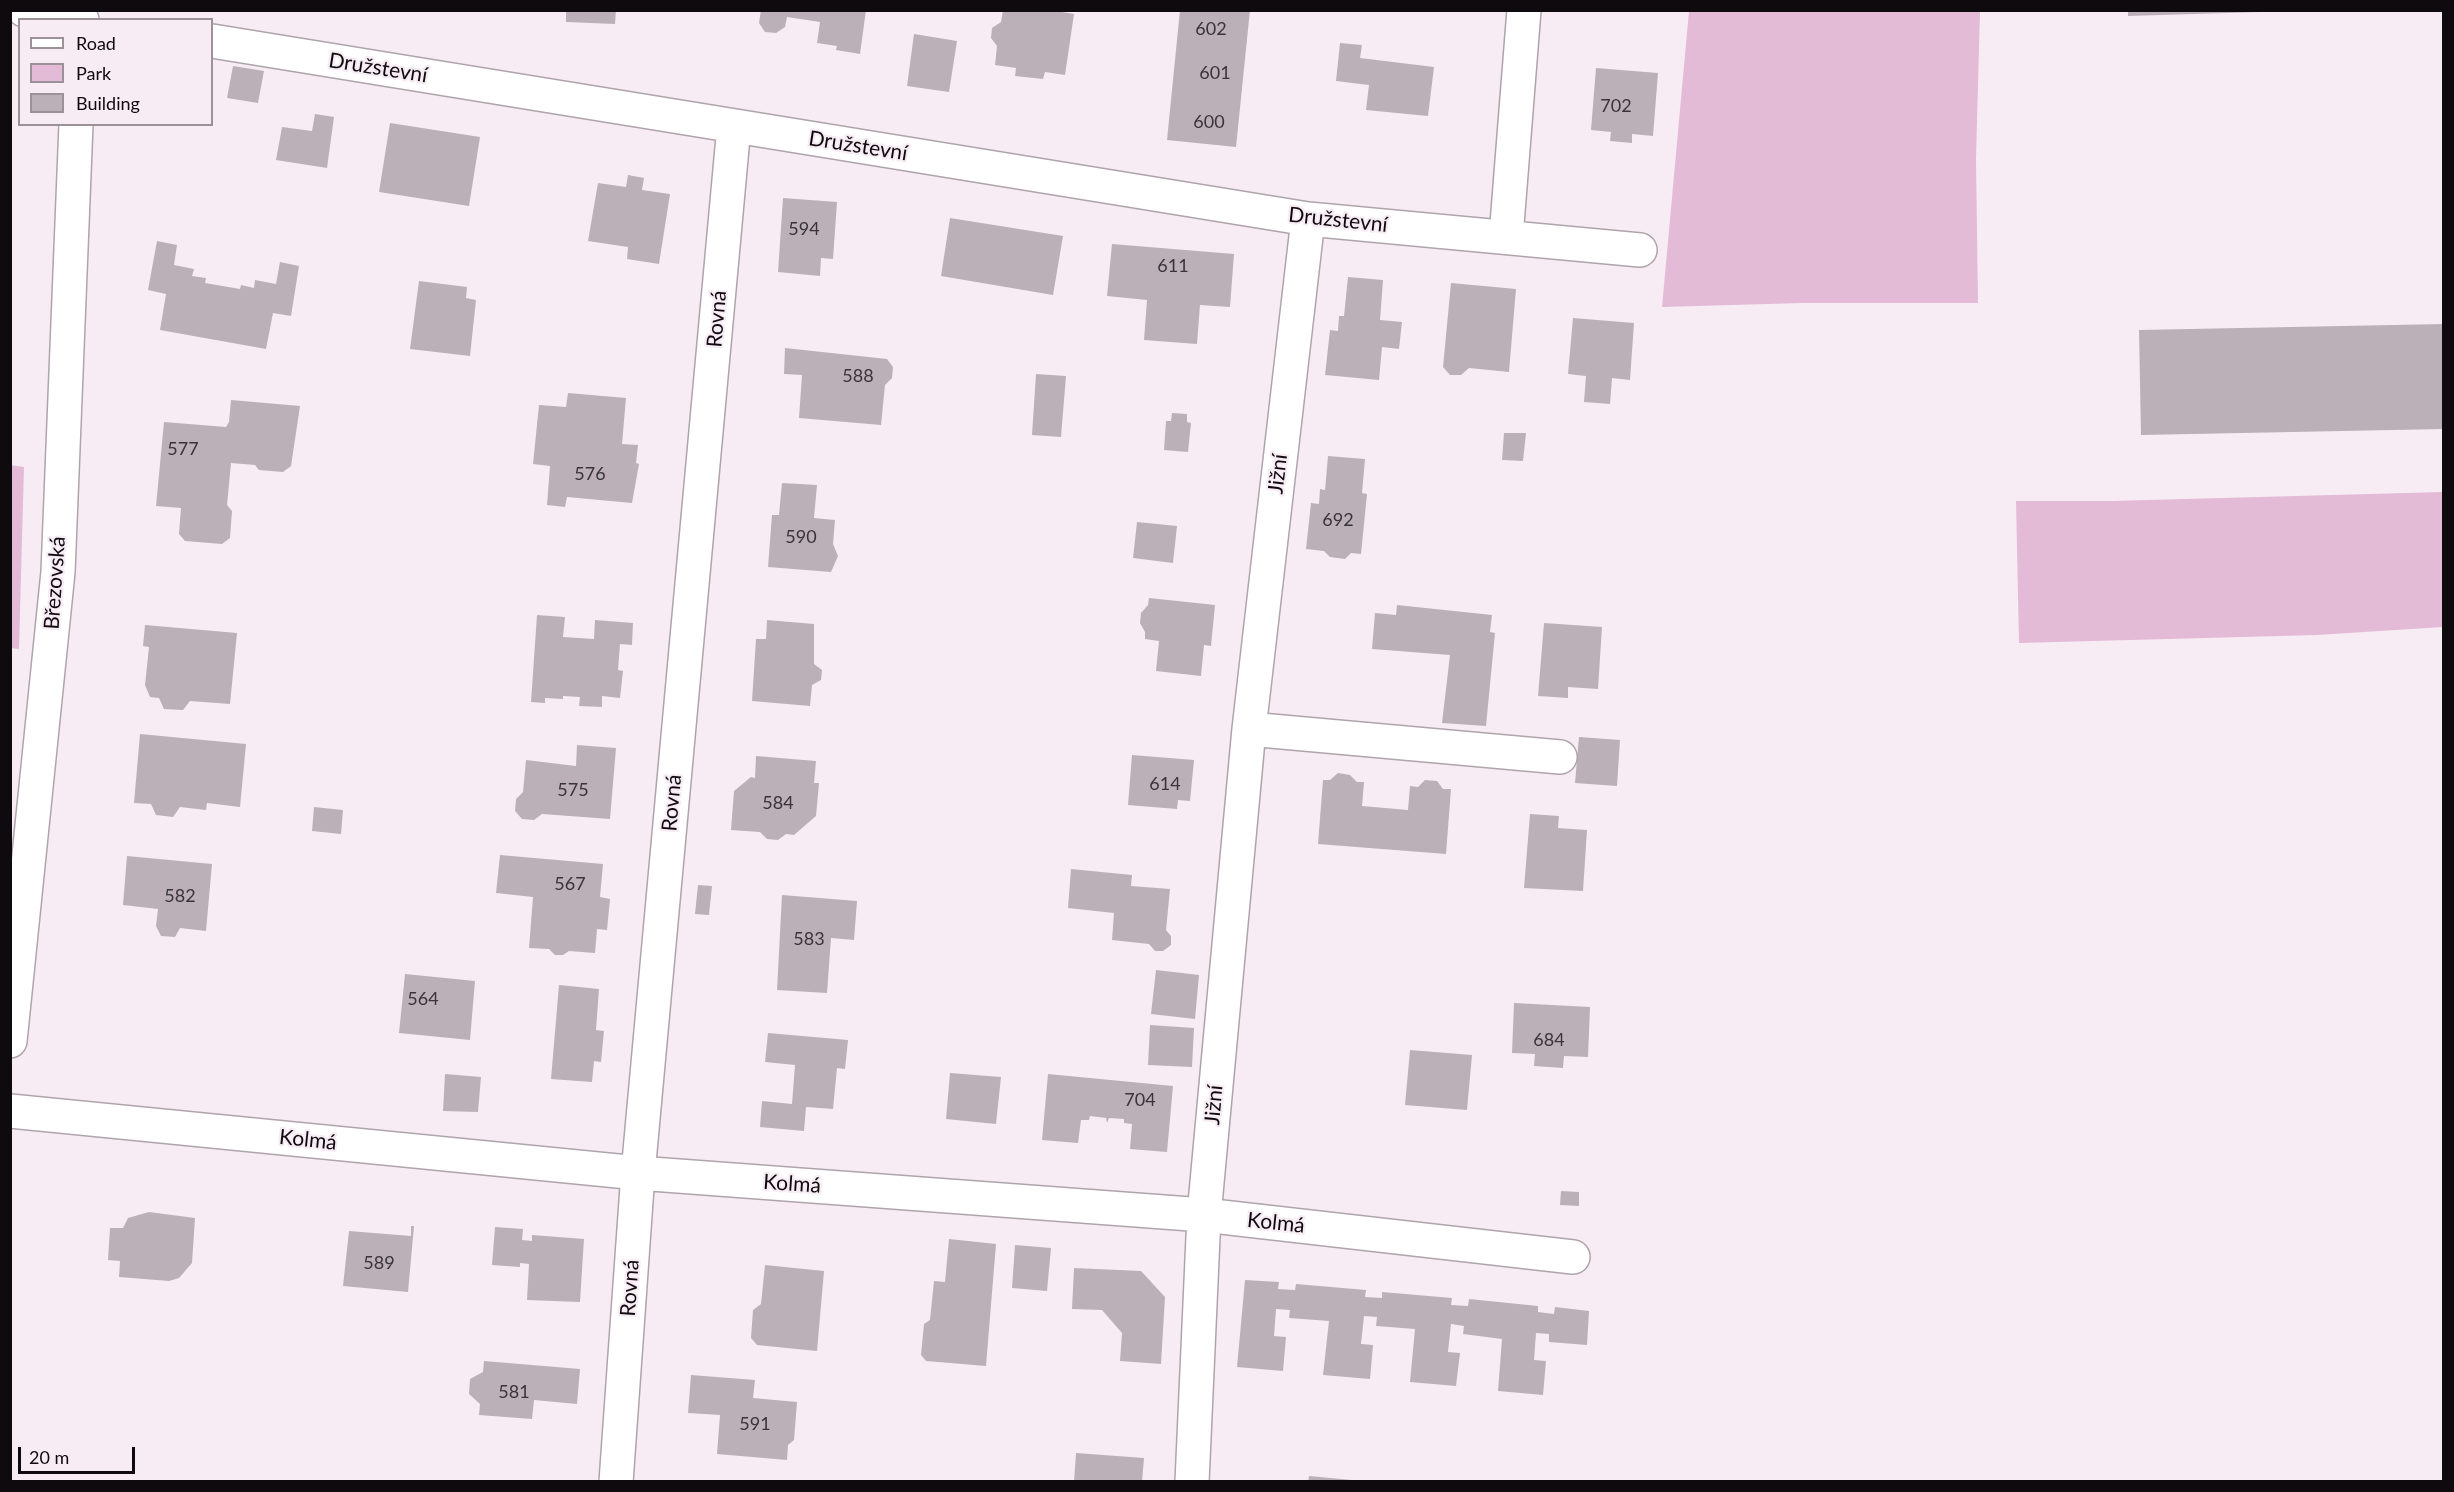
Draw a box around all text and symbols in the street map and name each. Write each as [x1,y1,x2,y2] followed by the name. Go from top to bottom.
[18,18,213,126] legend
[1195,18,1227,40] house number: 602
[76,32,116,54] text: Road
[327,48,429,88] street label: Družstevní
[76,62,111,84] text: Park
[1199,62,1231,84] house number: 601
[76,92,140,114] text: Building
[1600,95,1632,117] house number: 702
[1193,111,1225,133] house number: 600
[807,126,909,166] street label: Družstevní
[1287,202,1389,238] street label: Družstevní
[788,218,820,240] house number: 594
[1157,255,1189,277] house number: 611
[702,289,732,349] street label: Rovná
[842,365,874,387] house number: 588
[167,438,199,460] house number: 577
[1263,453,1293,495] street label: Jižní
[574,463,606,485] house number: 576
[1322,509,1354,531] house number: 692
[785,526,817,548] house number: 590
[39,536,71,630] street label: Březovská
[657,773,687,833] street label: Rovná
[1149,773,1181,795] house number: 614
[557,779,589,801] house number: 575
[762,792,794,814] house number: 584
[554,873,586,895] house number: 567
[164,885,196,907] house number: 582
[793,928,825,950] house number: 583
[407,988,439,1010] house number: 564
[1533,1029,1565,1051] house number: 684
[1200,1084,1228,1126] street label: Jižní
[1124,1089,1156,1111] house number: 704
[278,1124,338,1156] street label: Kolmá
[762,1169,822,1199] street label: Kolmá
[1246,1207,1306,1239] street label: Kolmá
[363,1252,395,1274] house number: 589
[615,1259,645,1317] street label: Rovná
[498,1381,530,1403] house number: 581
[739,1413,771,1435] house number: 591
[21,1435,138,1473] scale bar
[29,1446,69,1468] text: 20 m

